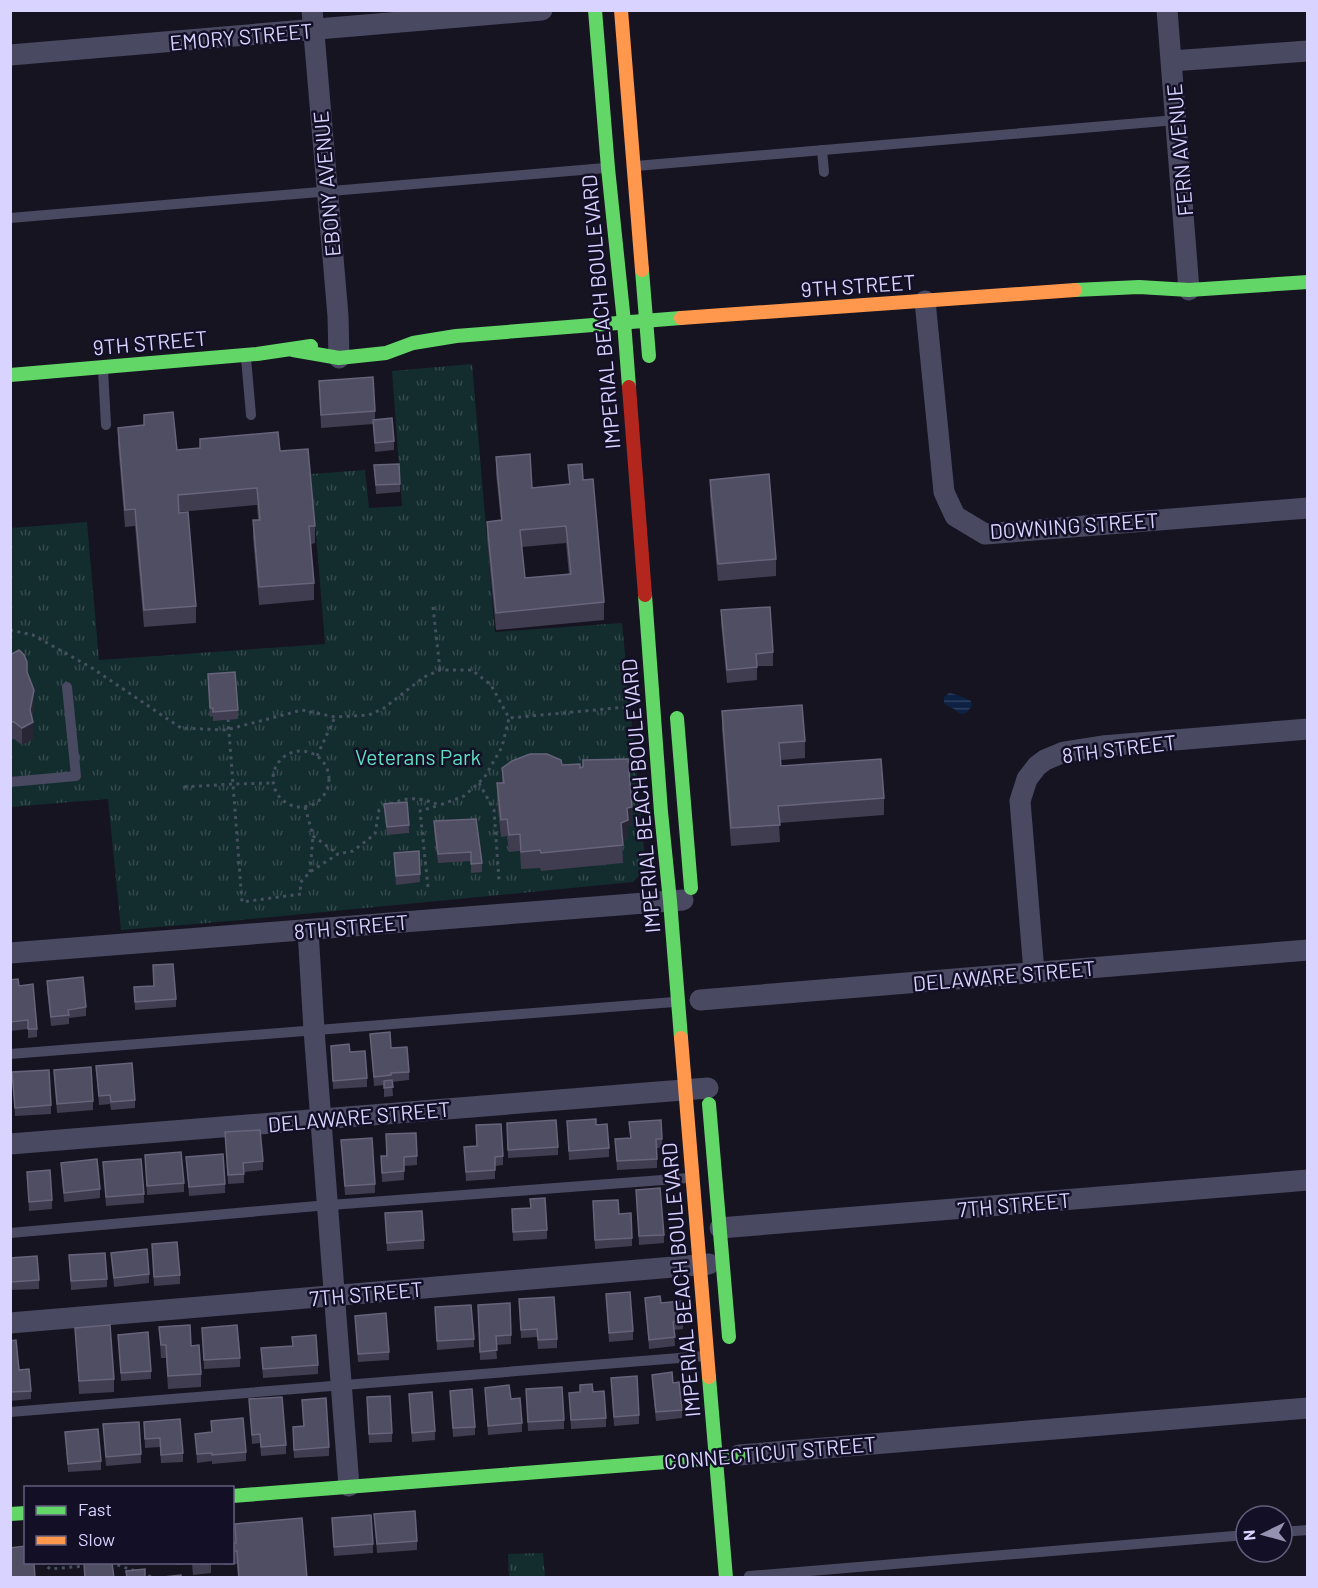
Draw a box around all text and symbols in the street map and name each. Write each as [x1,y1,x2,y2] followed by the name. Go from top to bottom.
[168,17,314,55] street label: EMORY STREET
[1161,83,1197,217] street label: FERN AVENUE
[307,110,345,258] street label: EBONY AVENUE
[576,174,624,450] street label: IMPERIAL BEACH BOULEVARD
[800,269,916,301] street label: 9TH STREET
[92,325,208,359] street label: 9TH STREET
[989,507,1159,543] street label: DOWNING STREET
[616,658,664,934] street label: IMPERIAL BEACH BOULEVARD
[1060,729,1178,767] street label: 8TH STREET
[355,744,481,769] park label: Veterans Park
[293,909,409,943] street label: 8TH STREET
[912,955,1096,995] street label: DELAWARE STREET
[267,1096,451,1136] street label: DELAWARE STREET
[656,1142,704,1418] street label: IMPERIAL BEACH BOULEVARD
[956,1187,1072,1221] street label: 7TH STREET
[308,1276,424,1310] street label: 7TH STREET
[663,1430,877,1474] street label: CONNECTICUT STREET
[24,1486,234,1564] legend
[78,1498,112,1520] text: Fast
[1234,1504,1294,1564] north arrow
[78,1528,115,1550] text: Slow
[1239,1529,1258,1541] text: N

